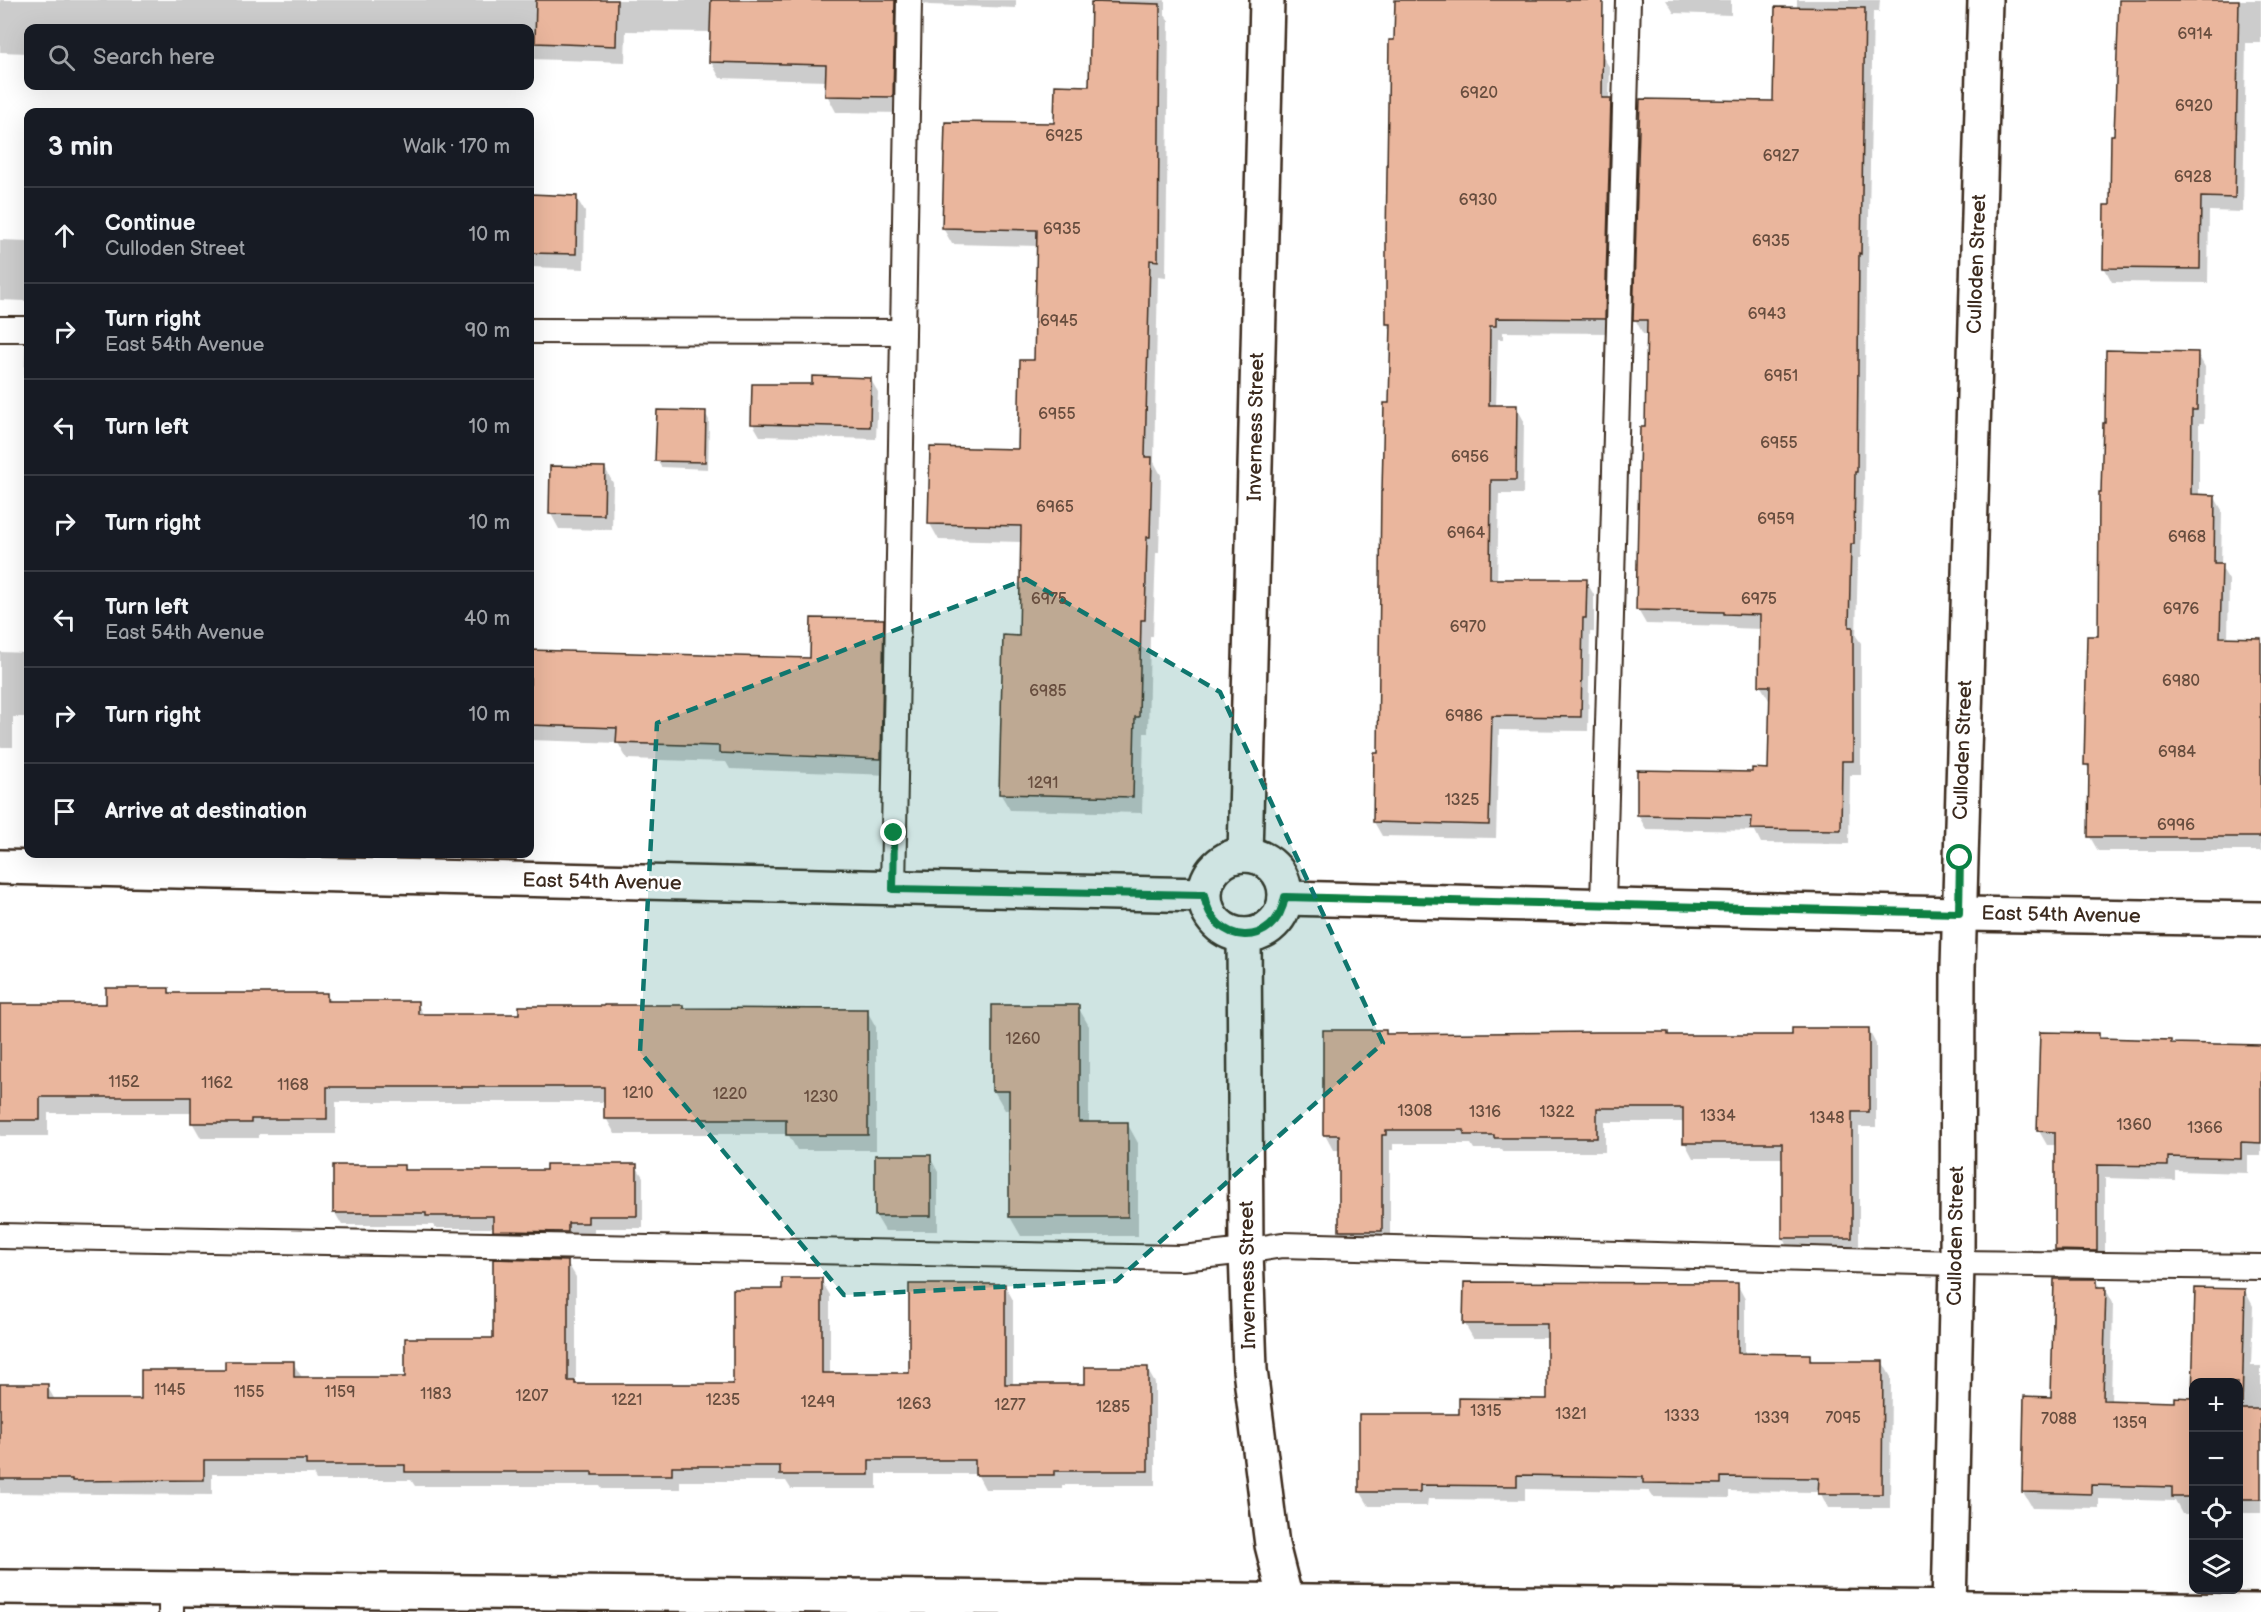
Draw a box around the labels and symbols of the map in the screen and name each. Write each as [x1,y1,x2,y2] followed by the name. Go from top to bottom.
[2178,25,2213,44] house number: 6914
[1460,84,1498,103] house number: 6920
[2175,97,2213,116] house number: 6920
[1045,127,1083,146] house number: 6925
[1763,147,1799,166] house number: 6927
[2174,168,2212,187] house number: 6928
[1459,191,1497,210] house number: 6930
[1963,194,1991,334] street label: Culloden Street
[1043,220,1081,239] house number: 6935
[1752,232,1790,251] house number: 6935
[1748,305,1786,324] house number: 6943
[1040,312,1078,331] house number: 6945
[1243,352,1269,502] street label: Inverness Street
[1764,367,1798,386] house number: 6951
[1038,405,1076,424] house number: 6955
[1760,434,1798,453] house number: 6955
[1451,448,1489,467] house number: 6956
[1036,498,1074,517] house number: 6965
[1757,510,1795,529] house number: 6959
[1447,524,1486,543] house number: 6964
[2168,528,2206,547] house number: 6968
[1031,590,1067,609] house number: 6975
[1741,590,1777,609] house number: 6975
[2163,600,2200,619] house number: 6976
[1450,618,1486,637] house number: 6970
[2162,672,2200,691] house number: 6980
[1949,680,1977,820] street label: Culloden Street
[1029,682,1067,701] house number: 6985
[1445,707,1483,726] house number: 6986
[2158,743,2196,762] house number: 6984
[1027,774,1059,793] house number: 1291
[1445,791,1479,810] house number: 1325
[2157,816,2195,835] house number: 6996
[880,819,906,845] route end
[1946,844,1972,870] route start
[522,869,682,895] street label: East 54th Avenue
[1981,902,2141,928] street label: East 54th Avenue
[1006,1030,1040,1049] house number: 1260
[109,1073,140,1092] house number: 1152
[201,1074,233,1093] house number: 1162
[277,1076,309,1095] house number: 1168
[623,1084,654,1103] house number: 1210
[713,1085,747,1104] house number: 1220
[804,1088,838,1107] house number: 1230
[1398,1102,1432,1121] house number: 1308
[1469,1103,1501,1122] house number: 1316
[1540,1103,1575,1122] house number: 1322
[1700,1107,1736,1126] house number: 1334
[1809,1109,1845,1128] house number: 1348
[2116,1116,2152,1135] house number: 1360
[2187,1119,2223,1138] house number: 1366
[1943,1166,1969,1306] street label: Culloden Street
[1235,1200,1261,1350] street label: Inverness Street
[154,1381,186,1400] house number: 1145
[234,1383,264,1402] house number: 1155
[325,1383,355,1402] house number: 1159
[420,1385,452,1404] house number: 1183
[516,1387,549,1406] house number: 1207
[611,1391,643,1410] house number: 1221
[706,1391,740,1410] house number: 1235
[801,1393,835,1412] house number: 1249
[896,1395,932,1414] house number: 1263
[994,1396,1026,1415] house number: 1277
[1096,1398,1130,1417] house number: 1285
[1470,1402,1502,1421] house number: 1315
[1555,1405,1587,1424] house number: 1321
[1664,1407,1700,1426] house number: 1333
[1754,1409,1790,1428] house number: 1339
[1825,1409,1861,1428] house number: 7095
[2041,1410,2077,1429] house number: 7088
[2113,1414,2147,1433] house number: 1359

